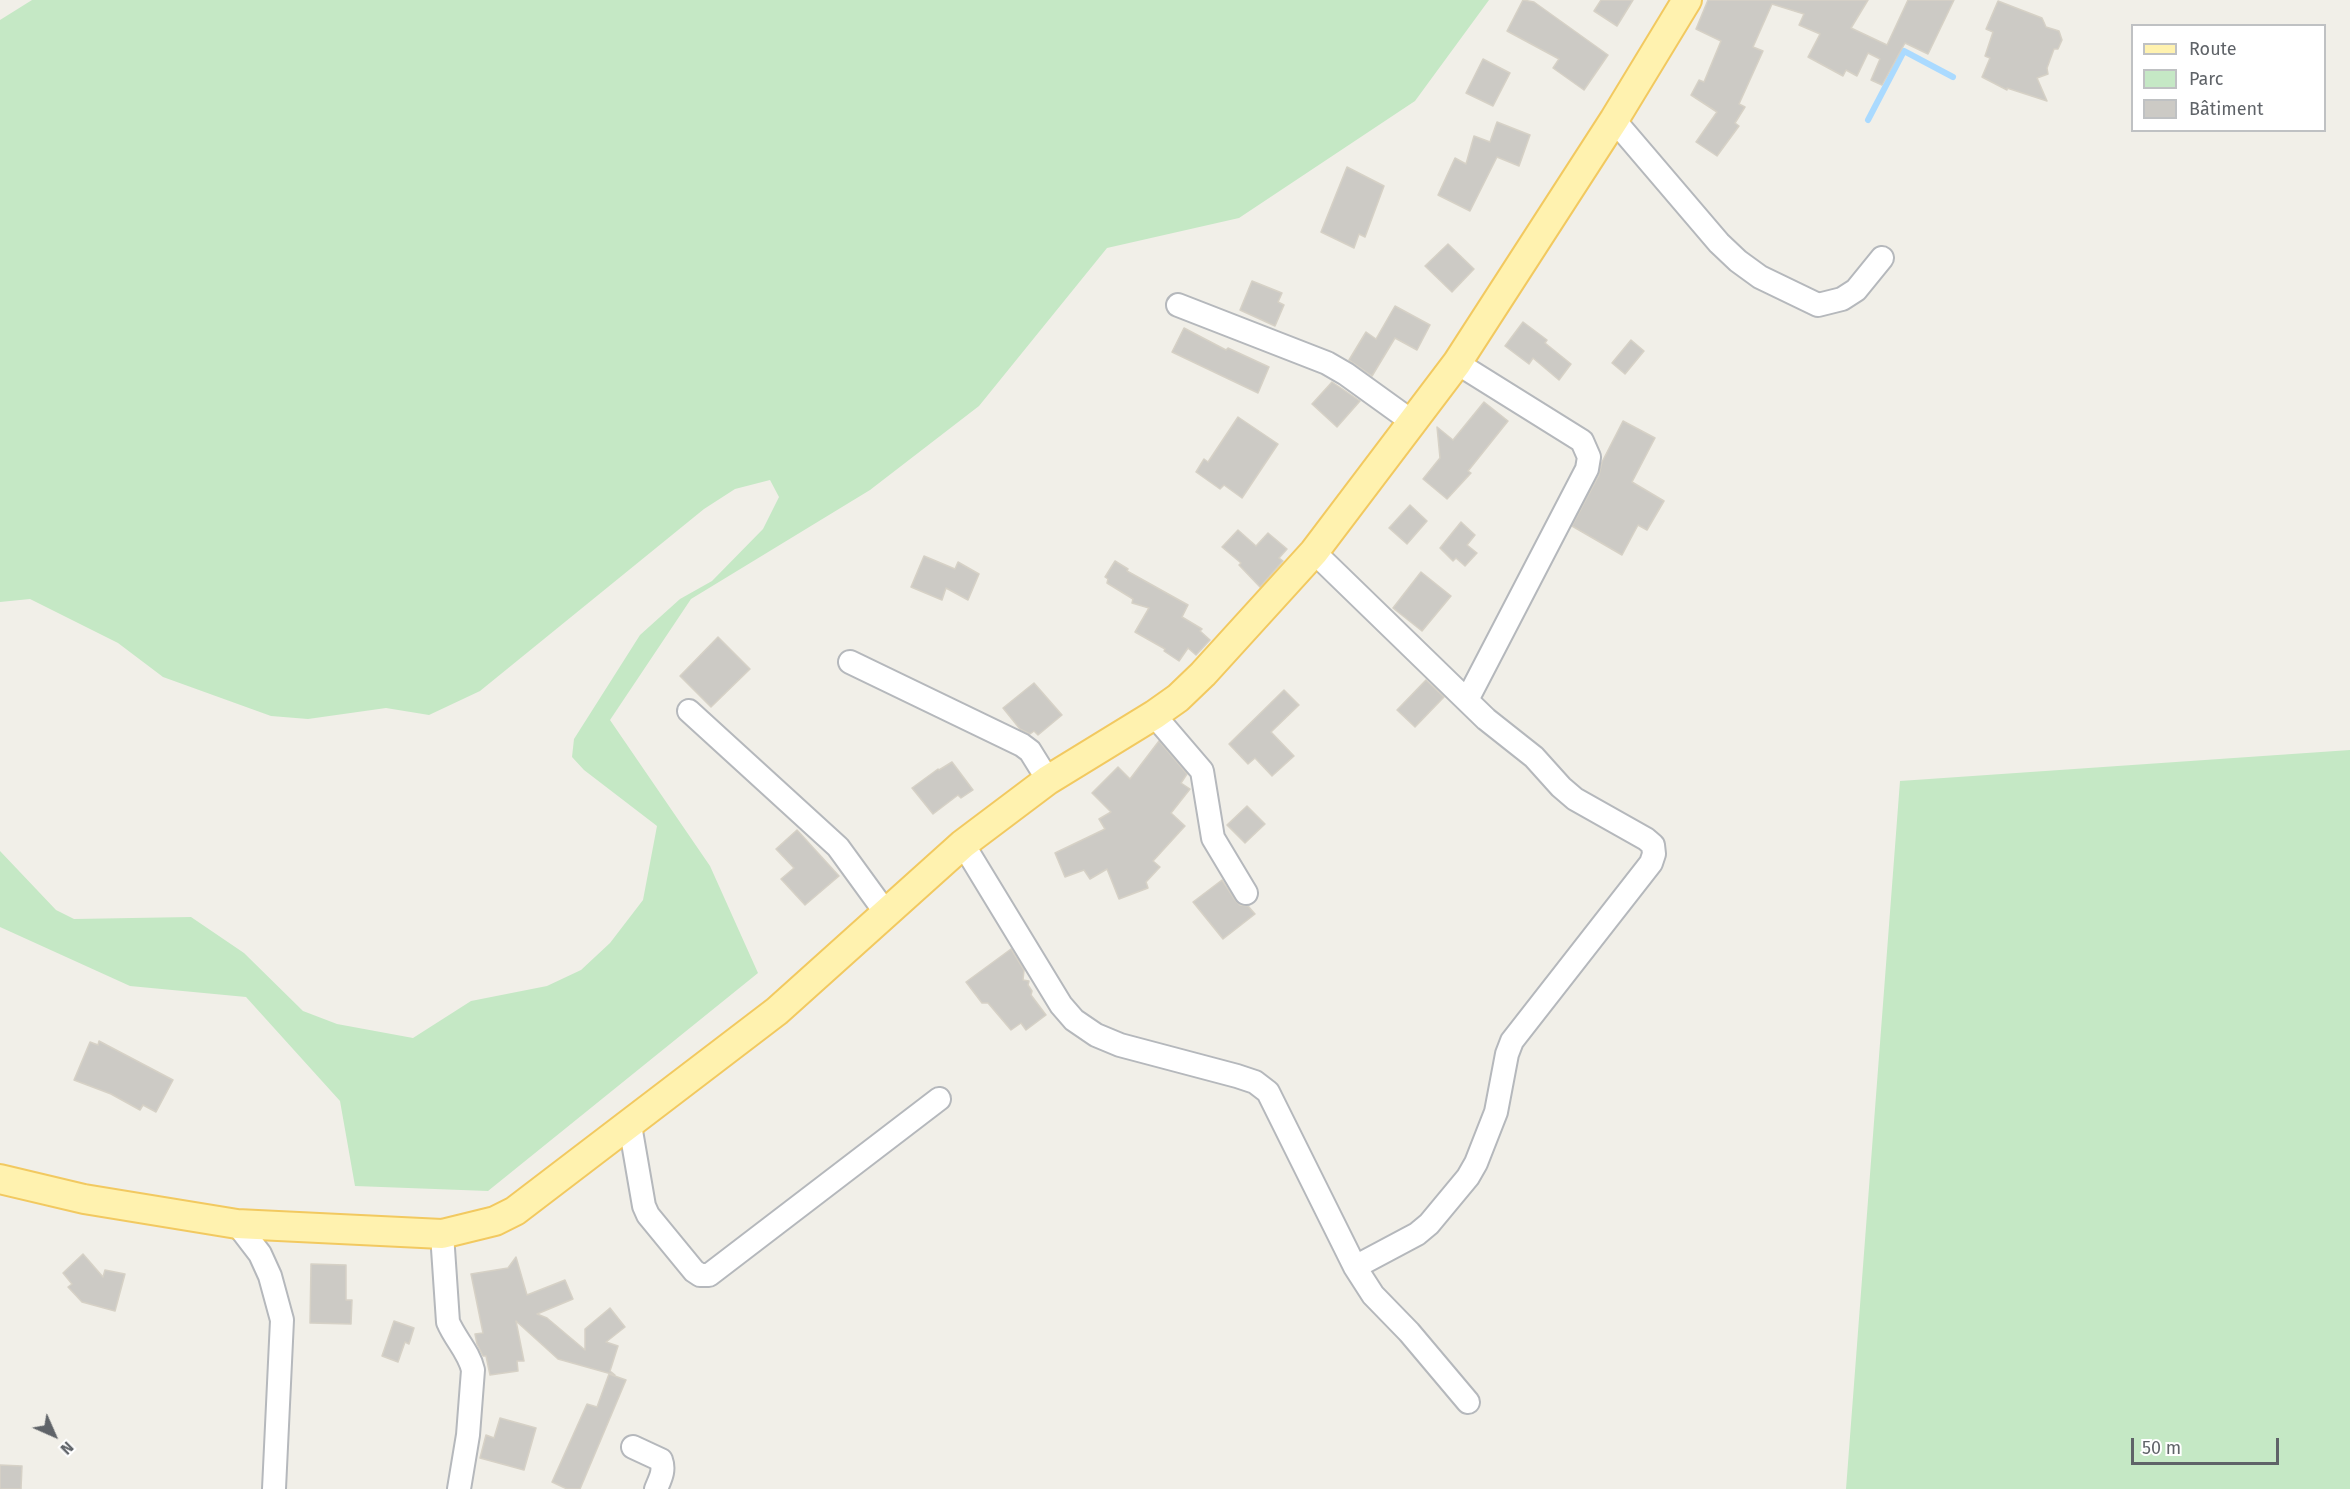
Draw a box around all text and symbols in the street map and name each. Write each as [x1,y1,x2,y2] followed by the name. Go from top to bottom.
[2131,24,2326,132] legend
[2189,38,2237,60] text: Route
[2189,68,2223,90] text: Parc
[2189,98,2264,120] text: Bâtiment
[24,1405,84,1465] north arrow
[2134,1426,2282,1464] scale bar
[2142,1437,2181,1459] text: 50 m
[57,1438,78,1459] text: N

